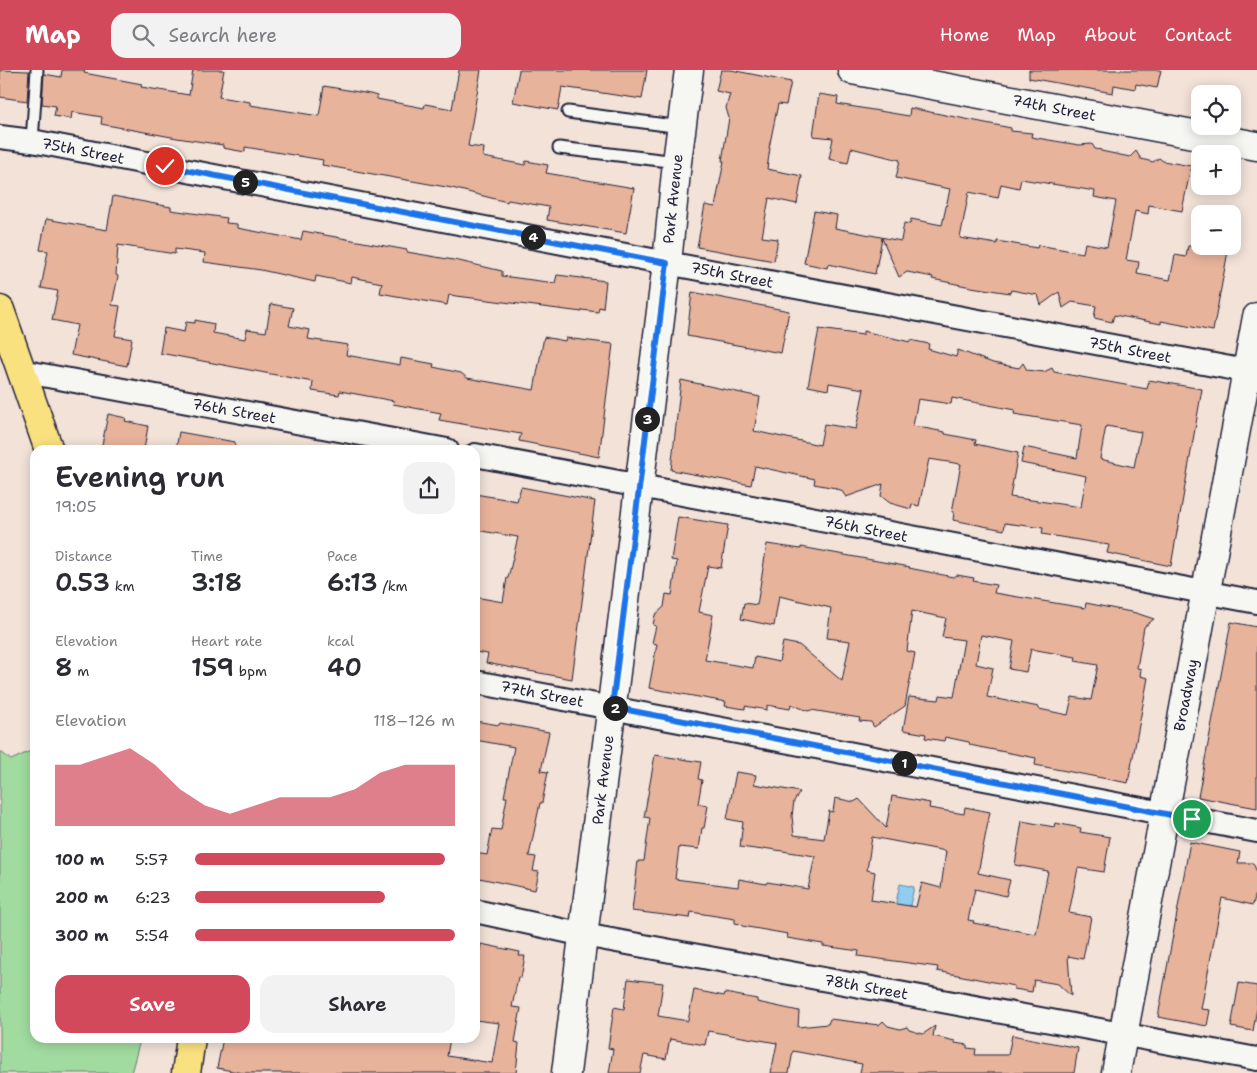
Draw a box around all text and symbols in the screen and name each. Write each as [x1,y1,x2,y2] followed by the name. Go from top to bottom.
[111,13,461,58] search box
[25,19,81,51] text: Map
[129,21,157,49] icon: search
[169,23,277,48] text: Search here
[940,23,989,47] text: Home
[1017,23,1056,47] text: Map
[1084,23,1137,47] text: About
[1165,23,1232,47] text: Contact
[1191,85,1241,255] map controls
[1191,85,1241,135] button: locate
[1010,90,1098,126] street label: 74th Street
[40,133,126,169] street label: 75th Street
[144,145,186,187] pin
[1191,145,1241,195] button: +
[151,152,179,180] icon: check
[658,153,688,245] street label: Park Avenue
[232,170,258,194] pin: 5
[241,173,250,191] text: 5
[1191,205,1241,255] button: −
[520,224,546,250] pin: 4
[529,228,538,246] text: 4
[689,257,775,293] street label: 75th Street
[1087,332,1173,368] street label: 75th Street
[190,394,278,428] street label: 76th Street
[634,406,660,432] pin: 3
[643,410,652,428] text: 3
[55,458,225,496] text: Evening run
[403,462,455,514] button: share
[55,496,97,517] text: 19:05
[822,511,910,547] street label: 76th Street
[55,547,112,565] text: Distance
[191,547,223,565] text: Time
[327,547,358,565] text: Pace
[55,565,110,599] text: 0.53
[191,565,242,599] text: 3:18
[327,565,378,599] text: 6:13
[110,577,135,595] text: km
[378,577,408,595] text: /km
[55,632,118,650] text: Elevation
[191,632,262,650] text: Heart rate
[327,632,354,650] text: kcal
[55,650,73,684] text: 8
[191,650,234,684] text: 159
[327,650,362,684] text: 40
[1169,657,1203,733] street label: Broadway
[73,662,89,680] text: m
[234,662,267,680] text: bpm
[498,676,586,712] street label: 77th Street
[602,696,628,720] pin: 2
[611,699,620,717] text: 2
[55,710,127,731] text: Elevation
[373,710,455,731] text: 118–126 m
[588,734,618,826] street label: Park Avenue
[892,750,916,776] pin: 1
[901,754,908,772] text: 1
[1171,798,1213,840] pin
[1178,805,1206,833] icon: arrive
[55,849,104,870] text: 100 m
[135,849,168,870] text: 5:57
[55,887,108,908] text: 200 m
[135,887,171,908] text: 6:23
[55,925,109,946] text: 300 m
[135,925,169,946] text: 5:54
[822,970,910,1004] street label: 78th Street
[55,975,250,1033] button: Save
[260,975,455,1033] button: Share

